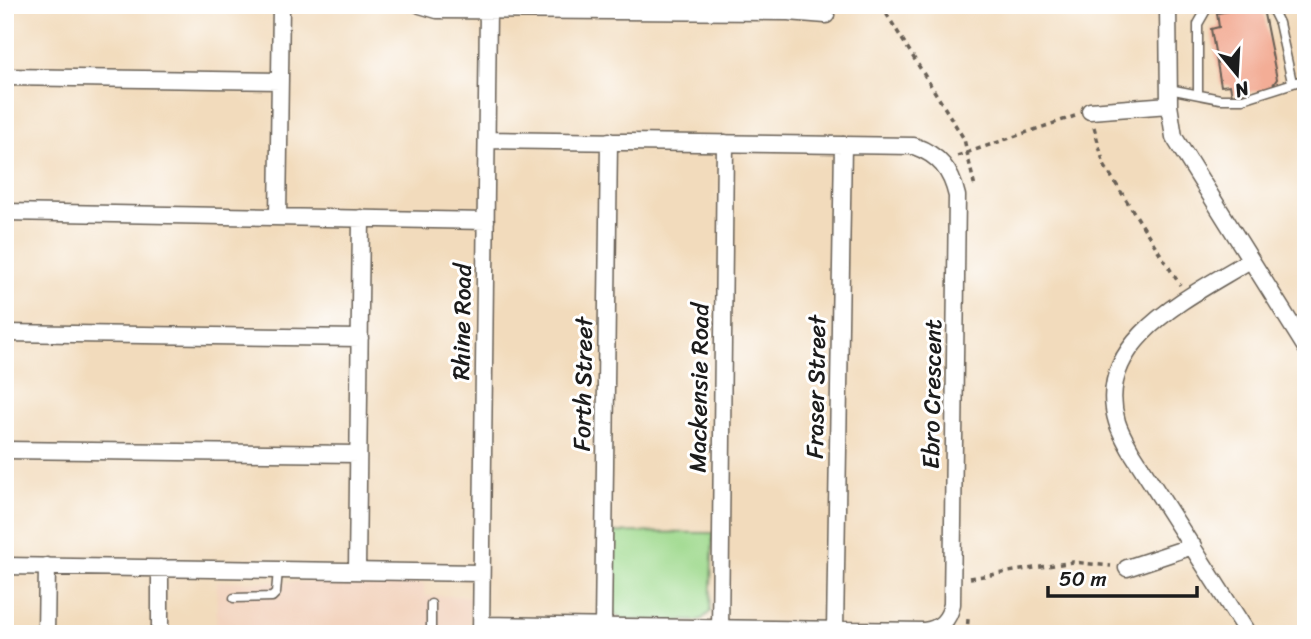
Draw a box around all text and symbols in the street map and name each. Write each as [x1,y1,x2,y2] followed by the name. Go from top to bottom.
[1202,38,1272,108] north arrow
[1230,72,1254,108] text: N
[440,262,484,381] street label: Rhine Road
[677,301,722,473] street label: Mackensie Road
[794,314,838,459] street label: Fraser Street
[561,315,605,451] street label: Forth Street
[910,319,954,469] street label: Ebro Crescent
[1048,555,1197,599] scale bar
[1059,560,1107,598] text: 50 m

